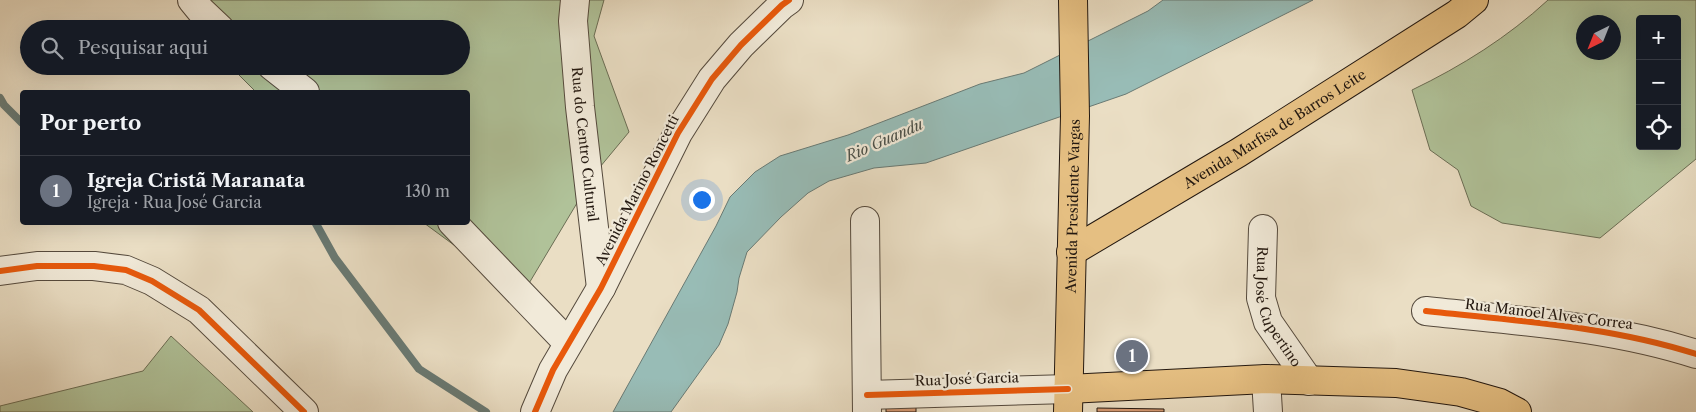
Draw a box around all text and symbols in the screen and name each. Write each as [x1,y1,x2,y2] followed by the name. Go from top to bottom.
[1576,15,1621,60] north arrow
[1636,15,1681,150] map controls
[1636,15,1681,60] button: +
[20,20,470,75] search box
[38,34,66,62] icon: search
[78,36,208,59] text: Pesquisar aqui
[1636,60,1681,105] button: −
[1179,65,1369,193] street label: Avenida Marfisa de Barros Leite
[568,66,602,223] street label: Rua do Centro Cultural
[1636,105,1681,150] button: locate
[40,110,141,135] text: Por perto
[591,112,683,269] street label: Avenida Marino Roncetti
[841,114,926,166] water label: Rio Guandu
[1062,119,1084,294] street label: Avenida Presidente Vargas
[87,169,305,192] text: Igreja Cristã Maranata
[52,181,60,201] text: 1
[405,181,450,201] text: 130 m
[689,187,715,213] your location
[87,192,262,212] text: Igreja · Rua José Garcia
[1252,246,1305,370] street label: Rua José Cupertino
[1464,295,1635,333] street label: Rua Manoel Alves Correa
[1116,337,1148,375] pin: 1
[915,368,1020,390] street label: Rua José Garcia

